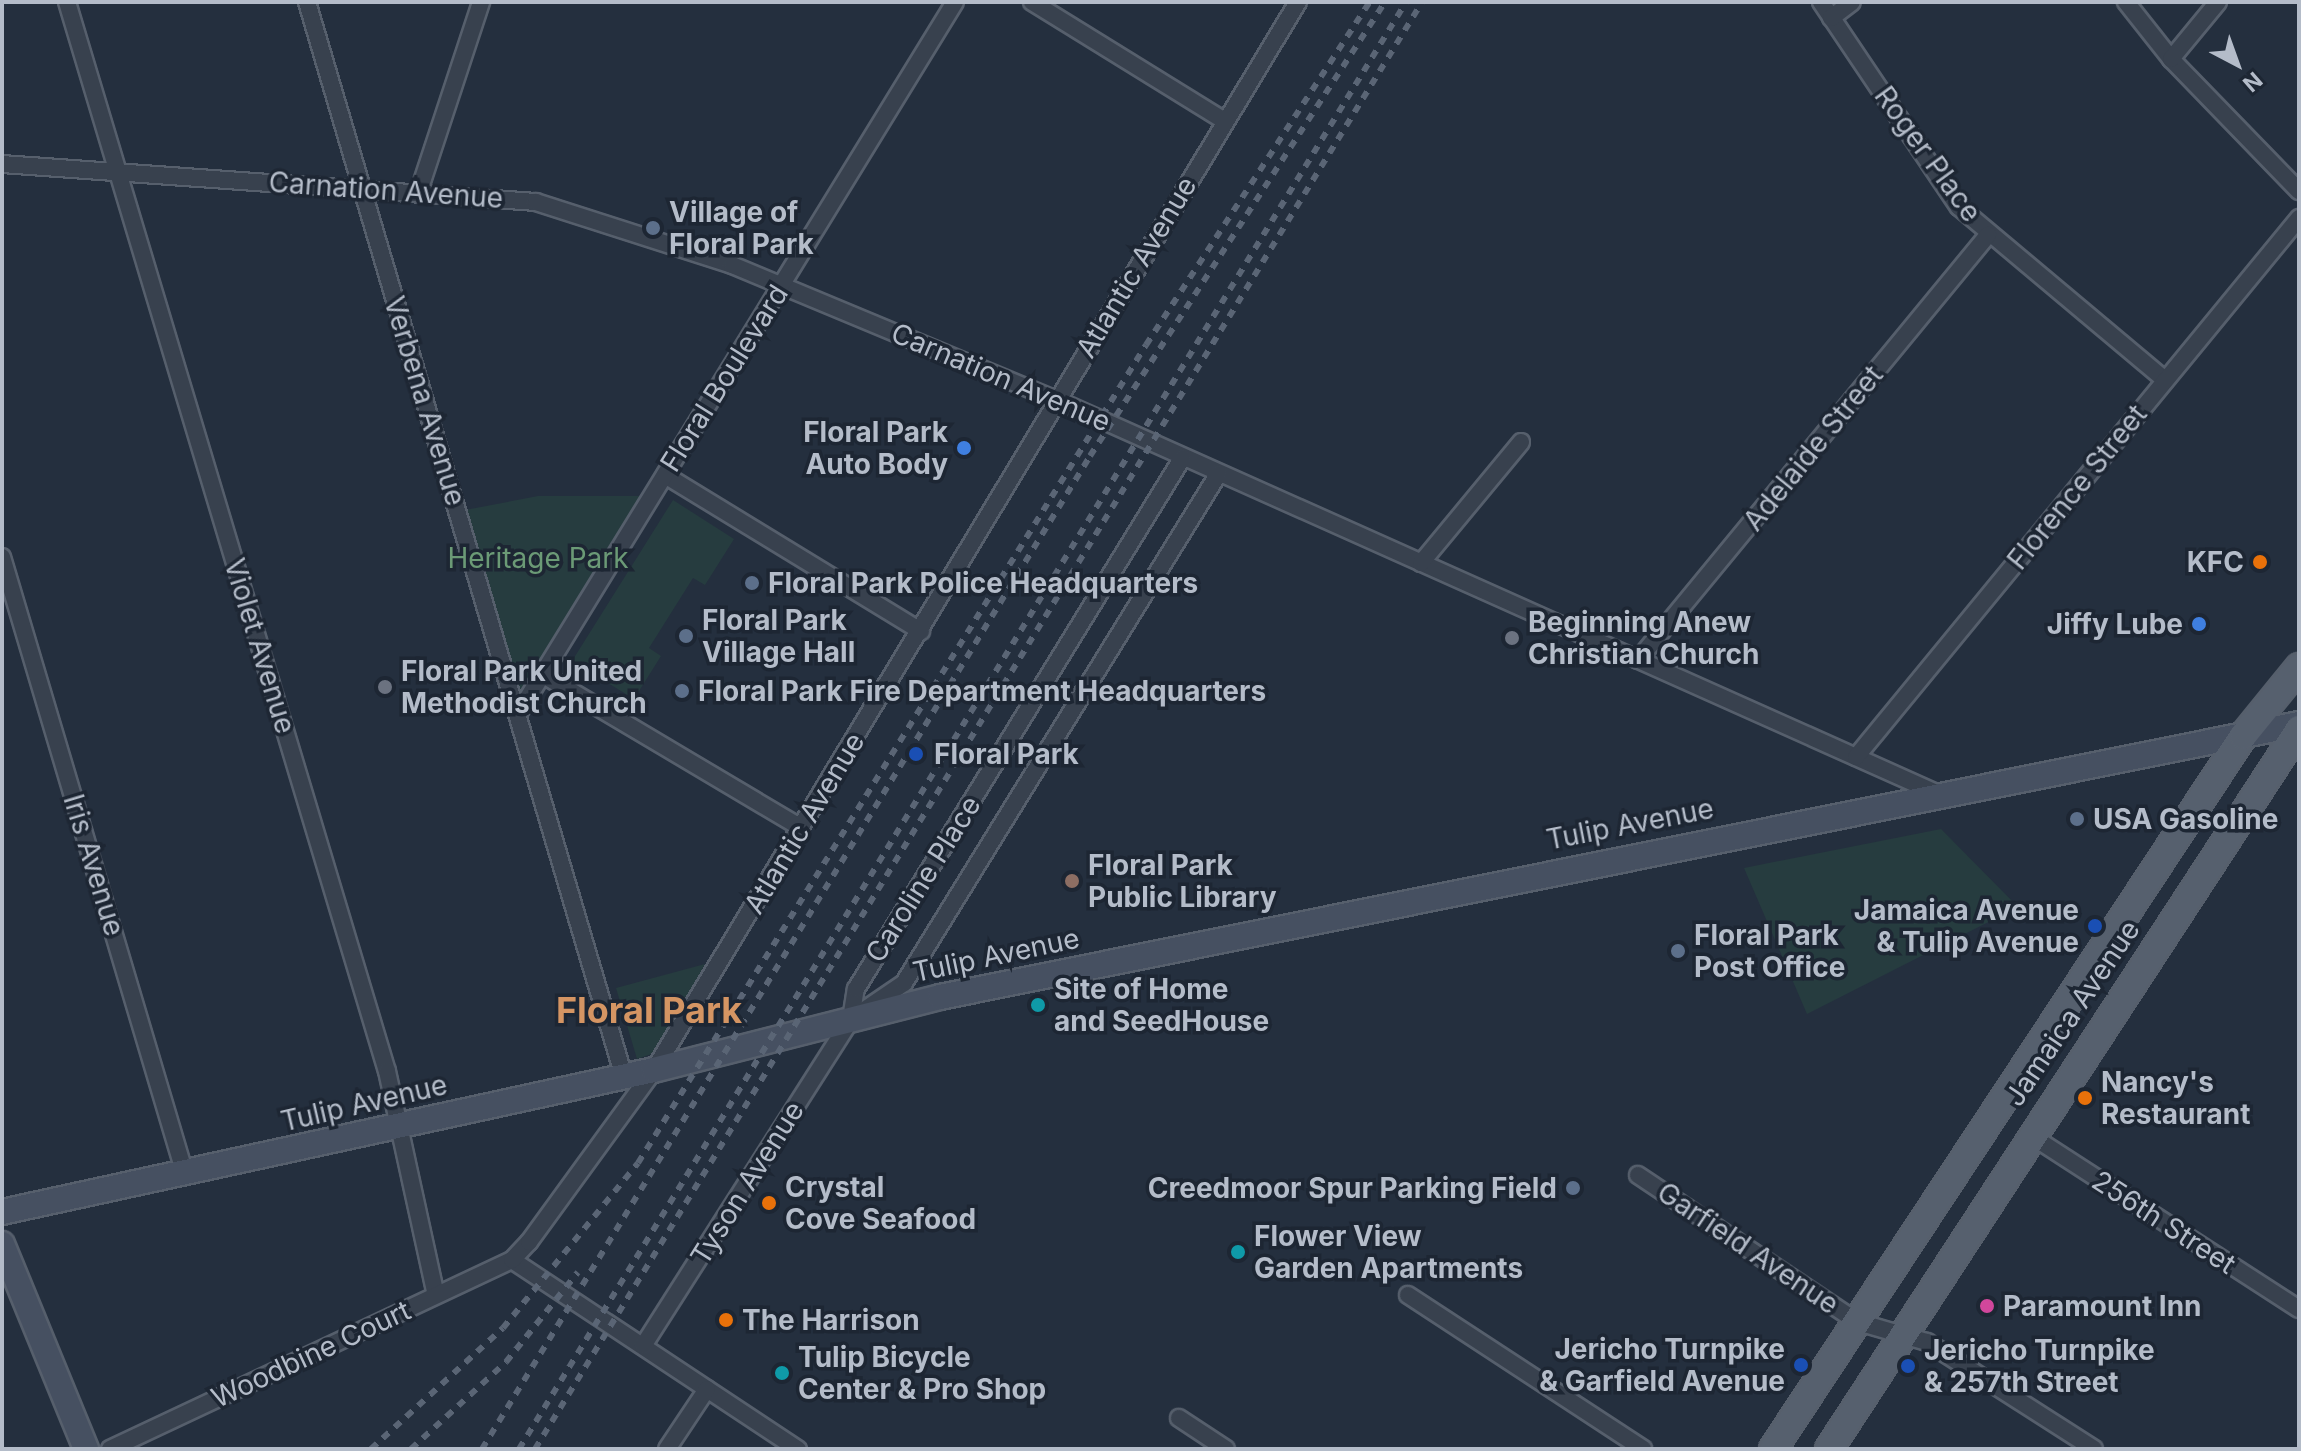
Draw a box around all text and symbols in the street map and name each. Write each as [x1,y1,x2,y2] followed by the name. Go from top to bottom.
[2197,24,2277,104] north arrow
[2238,67,2268,97] text: N
[1868,80,1988,228] street label: Roger Place
[268,165,504,215] street label: Carnation Avenue
[1069,170,1203,364] street label: Atlantic Avenue
[669,195,814,261] place label: Village of Floral Park
[644,219,662,237] marker: Village of Floral Park
[653,278,795,478] street label: Floral Boulevard
[377,292,473,510] street label: Verbena Avenue
[886,316,1116,438] street label: Carnation Avenue
[1736,359,1890,537] street label: Adelaide Street
[2000,398,2154,576] street label: Florence Street
[803,415,948,481] place label: Floral Park Auto Body
[955,439,973,457] marker: Floral Park Auto Body
[447,541,629,575] park label: Heritage Park
[2187,545,2244,579] place label: KFC
[2251,553,2269,571] marker: KFC
[217,554,303,738] street label: Violet Avenue
[768,566,1198,600] place label: Floral Park Police Headquarters
[743,574,761,592] marker: Floral Park Police Headquarters
[702,603,855,669] place label: Floral Park Village Hall
[1528,605,1759,671] place label: Beginning Anew Christian Church
[2047,607,2183,641] place label: Jiffy Lube
[2190,615,2208,633] marker: Jiffy Lube
[677,627,695,645] marker: Floral Park Village Hall
[1503,629,1521,647] marker: Beginning Anew Christian Church
[401,654,647,720] place label: Floral Park United Methodist Church
[698,674,1266,708] place label: Floral Park Fire Department Headquarters
[376,678,394,696] marker: Floral Park United Methodist Church
[673,682,691,700] marker: Floral Park Fire Department Headquarters
[737,726,871,920] street label: Atlantic Avenue
[934,737,1079,771] place label: Floral Park
[905,743,927,765] marker: Floral Park
[57,790,131,940] street label: Iris Avenue
[858,790,988,968] street label: Caroline Place
[1544,791,1716,857] street label: Tulip Avenue
[2093,802,2278,836] place label: USA Gasoline
[2068,810,2086,828] marker: USA Gasoline
[1088,848,1277,914] place label: Floral Park Public Library
[1063,872,1081,890] marker: Floral Park Public Library
[1854,893,2079,959] place label: Jamaica Avenue & Tulip Avenue
[1997,914,2147,1112] street label: Jamaica Avenue
[2086,917,2104,935] marker: Jamaica Avenue & Tulip Avenue
[1694,918,1845,984] place label: Floral Park Post Office
[910,921,1082,989] street label: Tulip Avenue
[1669,942,1687,960] marker: Floral Park Post Office
[1054,972,1269,1038] place label: Site of Home and SeedHouse
[556,989,742,1033] district label: Floral Park
[1029,996,1047,1014] marker: Site of Home and SeedHouse
[2101,1065,2250,1131] place label: Nancy's Restaurant
[278,1068,450,1138] street label: Tulip Avenue
[2076,1089,2094,1107] marker: Nancy's Restaurant
[683,1095,811,1271] street label: Tyson Avenue
[2086,1163,2242,1281] street label: 256th Street
[785,1170,976,1236] place label: Crystal Cove Seafood
[1148,1171,1557,1205] place label: Creedmoor Spur Parking Field
[1651,1175,1845,1321] street label: Garfield Avenue
[1564,1179,1582,1197] marker: Creedmoor Spur Parking Field
[760,1194,778,1212] marker: Crystal Cove Seafood
[1254,1219,1523,1285] place label: Flower View Garden Apartments
[1229,1243,1247,1261] marker: Flower View Garden Apartments
[2003,1289,2202,1323] place label: Paramount Inn
[206,1293,416,1415] street label: Woodbine Court
[1978,1297,1996,1315] marker: Paramount Inn
[742,1303,920,1337] place label: The Harrison
[717,1311,735,1329] marker: The Harrison
[1539,1332,1785,1398] place label: Jericho Turnpike & Garfield Avenue
[1924,1333,2155,1399] place label: Jericho Turnpike & 257th Street
[798,1340,1046,1406] place label: Tulip Bicycle Center & Pro Shop
[1792,1356,1810,1374] marker: Jericho Turnpike & Garfield Avenue
[1899,1357,1917,1375] marker: Jericho Turnpike & 257th Street
[773,1364,791,1382] marker: Tulip Bicycle Center & Pro Shop

